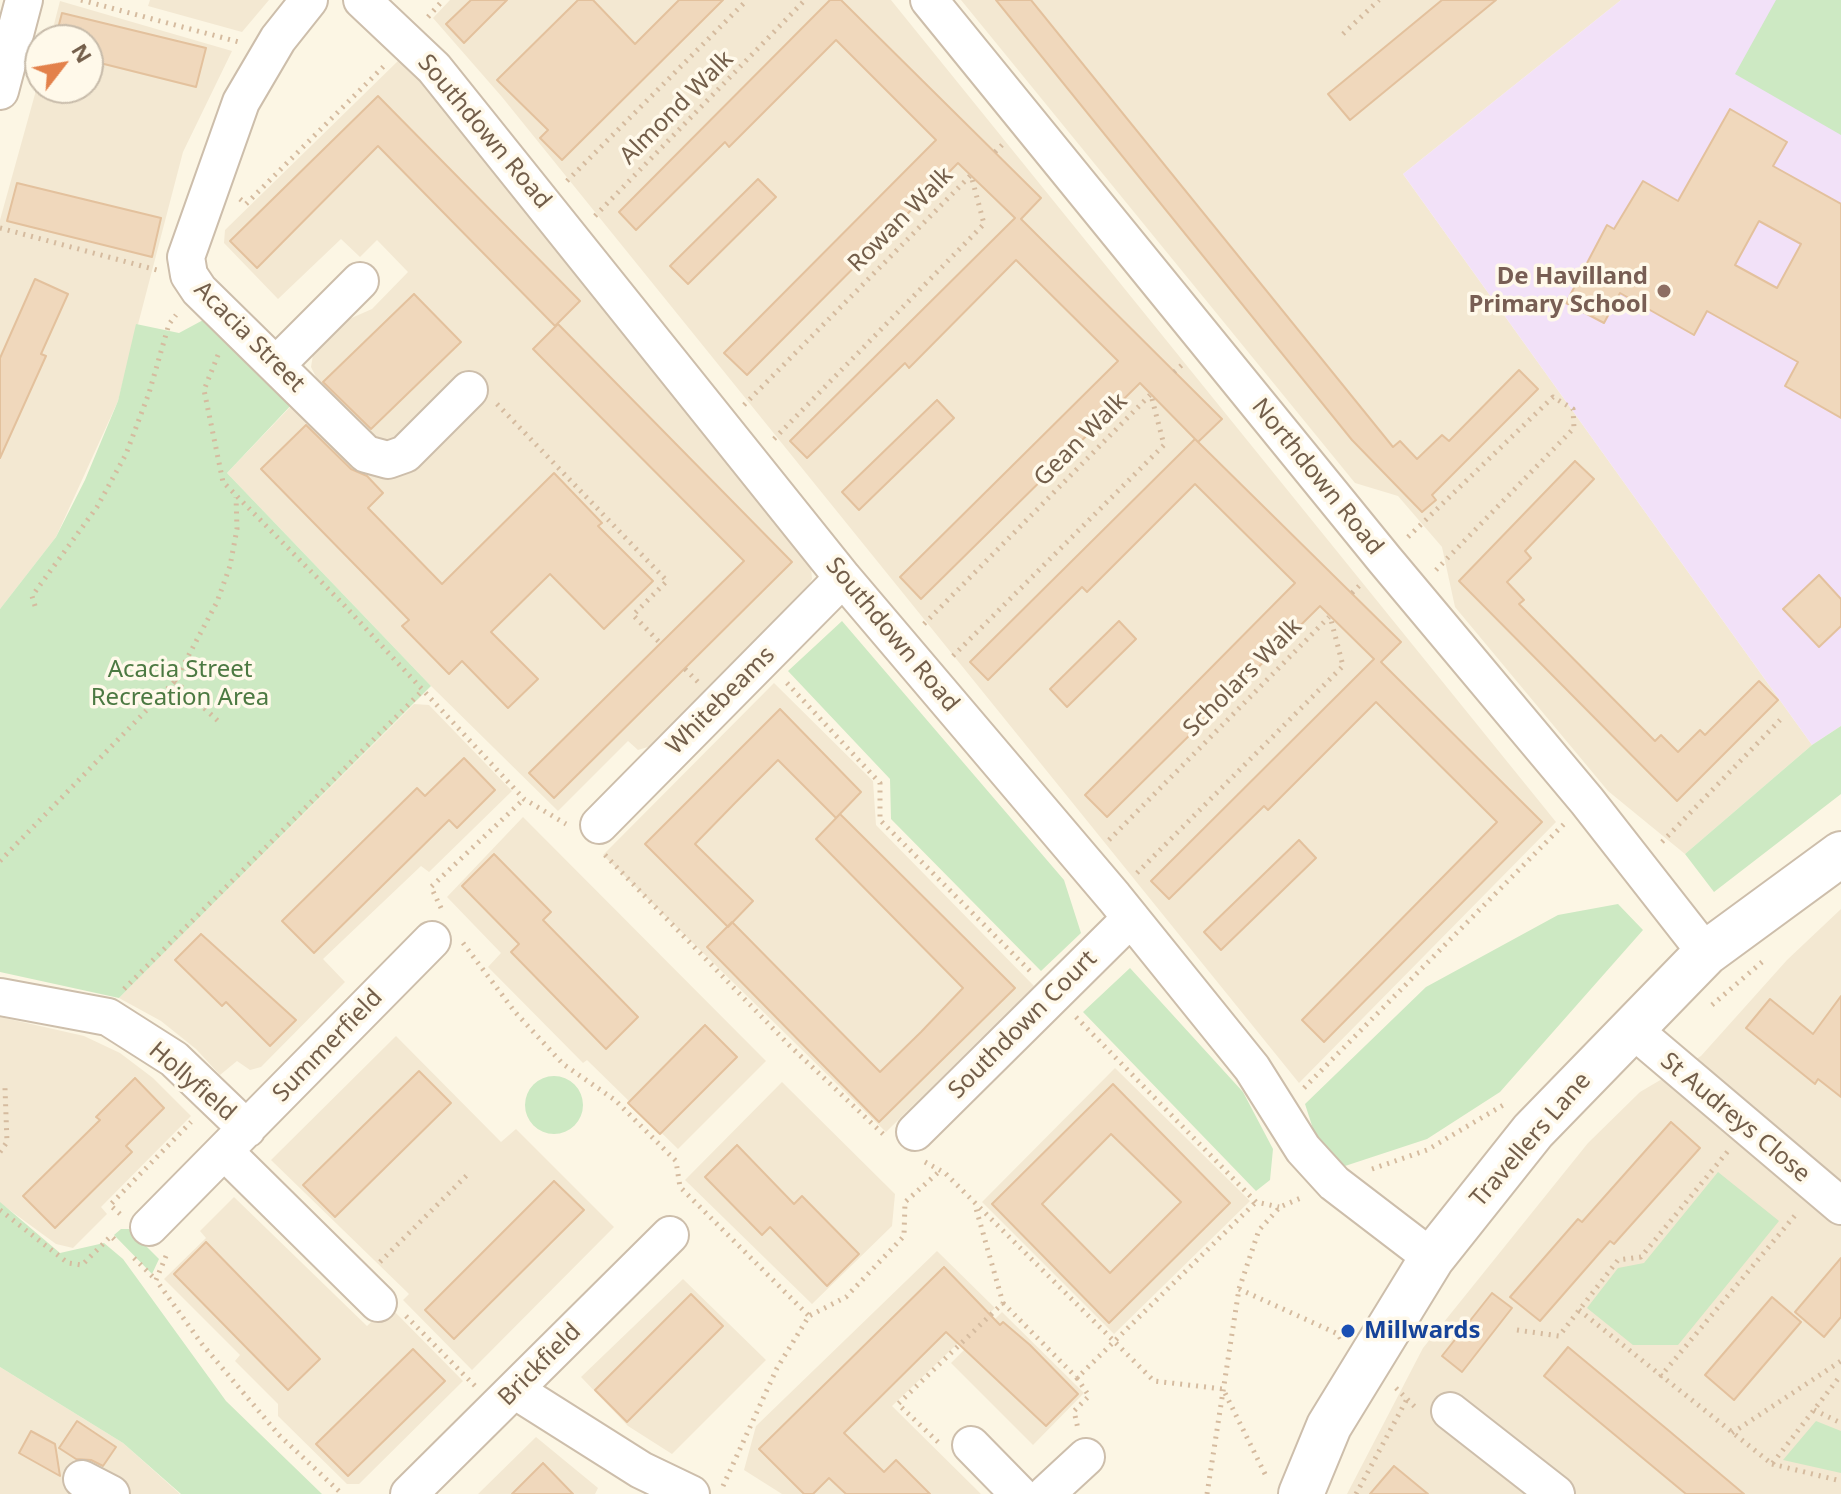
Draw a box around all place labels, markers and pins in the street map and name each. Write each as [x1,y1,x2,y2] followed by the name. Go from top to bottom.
[1468,263,1648,319] place label: De Havilland Primary School
[1655,282,1673,300] marker: De Havilland Primary School
[1364,1317,1480,1345] place label: Millwards
[1339,1322,1357,1340] marker: Millwards

